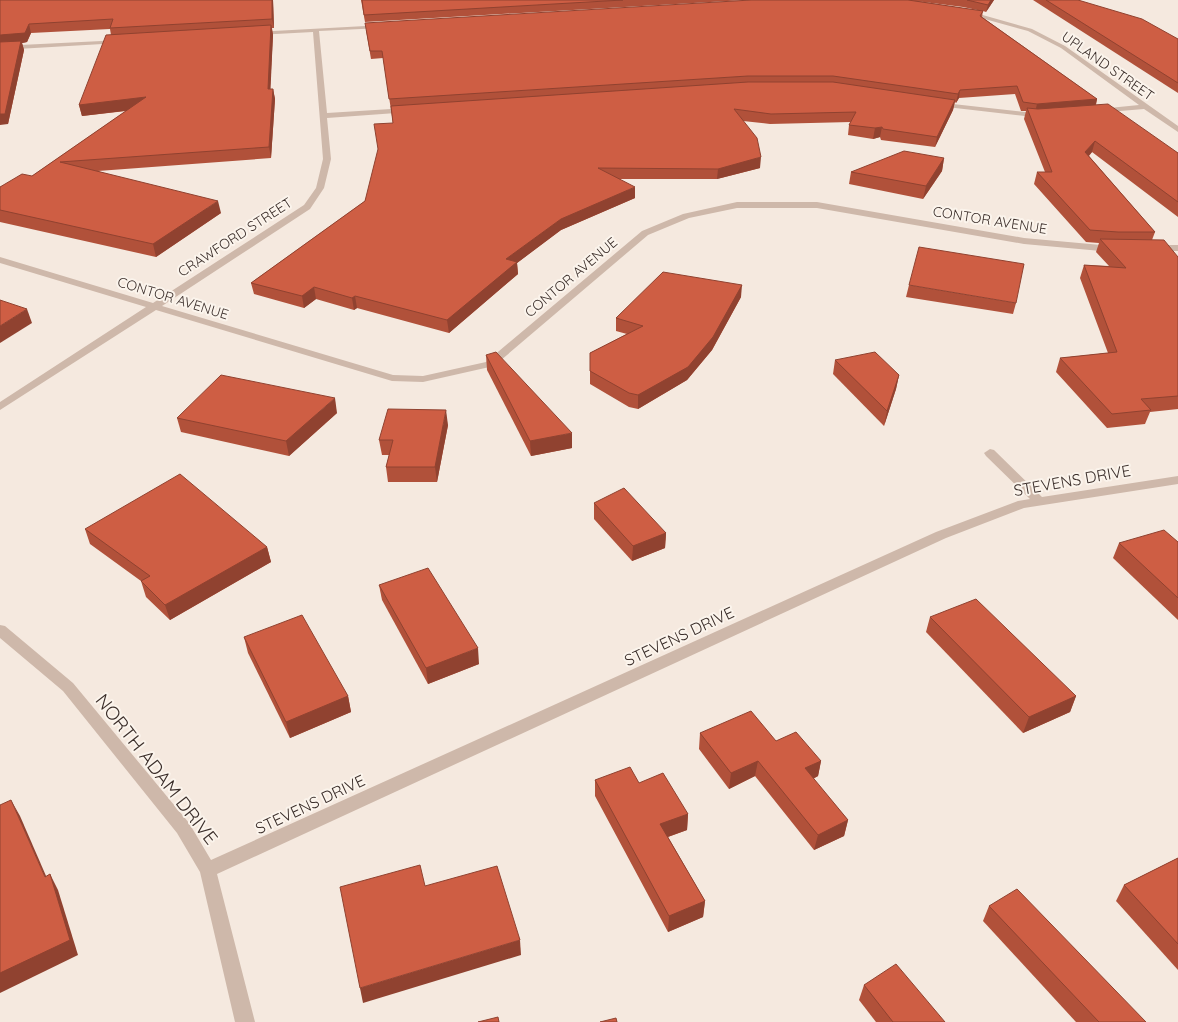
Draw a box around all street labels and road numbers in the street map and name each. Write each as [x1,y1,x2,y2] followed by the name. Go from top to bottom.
[1058,27,1158,105] street label: UPLAND STREET
[174,193,296,281] street label: CRAWFORD STREET
[932,202,1048,238] street label: CONTOR AVENUE
[521,233,621,321] street label: CONTOR AVENUE
[115,273,231,323] street label: CONTOR AVENUE
[1012,460,1132,500] street label: STEVENS DRIVE
[621,602,737,670] street label: STEVENS DRIVE
[91,689,223,849] street label: NORTH ADAM DRIVE
[252,770,368,838] street label: STEVENS DRIVE

